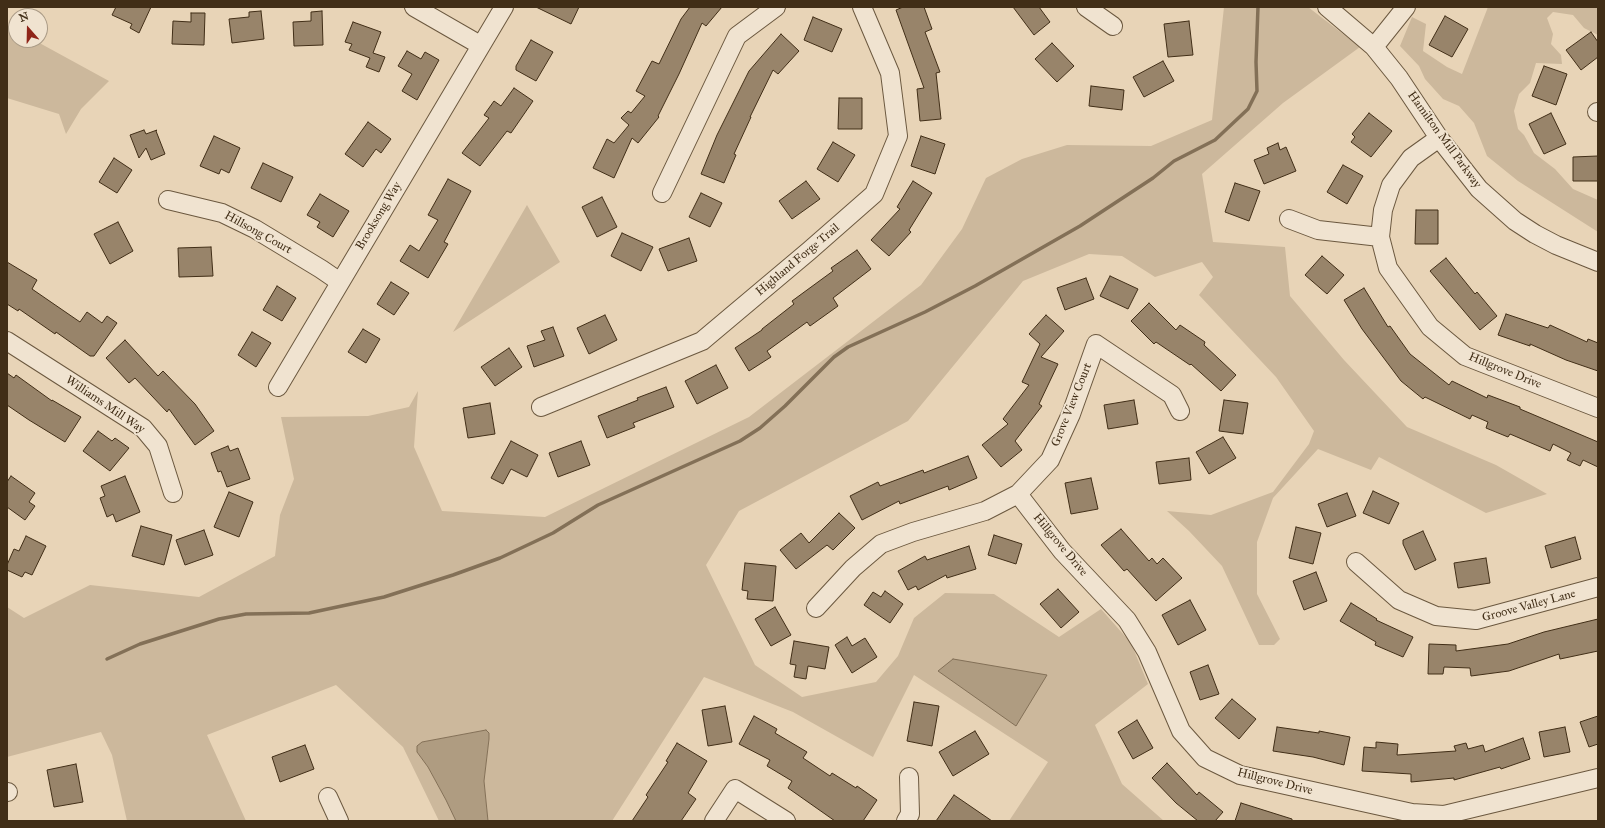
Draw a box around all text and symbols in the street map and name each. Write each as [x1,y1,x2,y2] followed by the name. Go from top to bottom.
[8,8,48,48] north arrow
[17,9,31,25] text: N
[1404,89,1484,191] street label: Hamilton Mill Parkway
[353,179,405,253] street label: Brooksong Way
[222,209,294,257] street label: Hillsong Court
[753,221,843,299] street label: Highland Forge Trail
[1467,350,1543,392] street label: Hillgrove Drive
[1049,361,1095,449] street label: Grove View Court
[63,373,147,437] street label: Williams Mill Way
[1030,511,1090,579] street label: Hillgrove Drive
[1481,587,1577,625] street label: Groove Valley Lane
[1236,766,1314,798] street label: Hillgrove Drive

